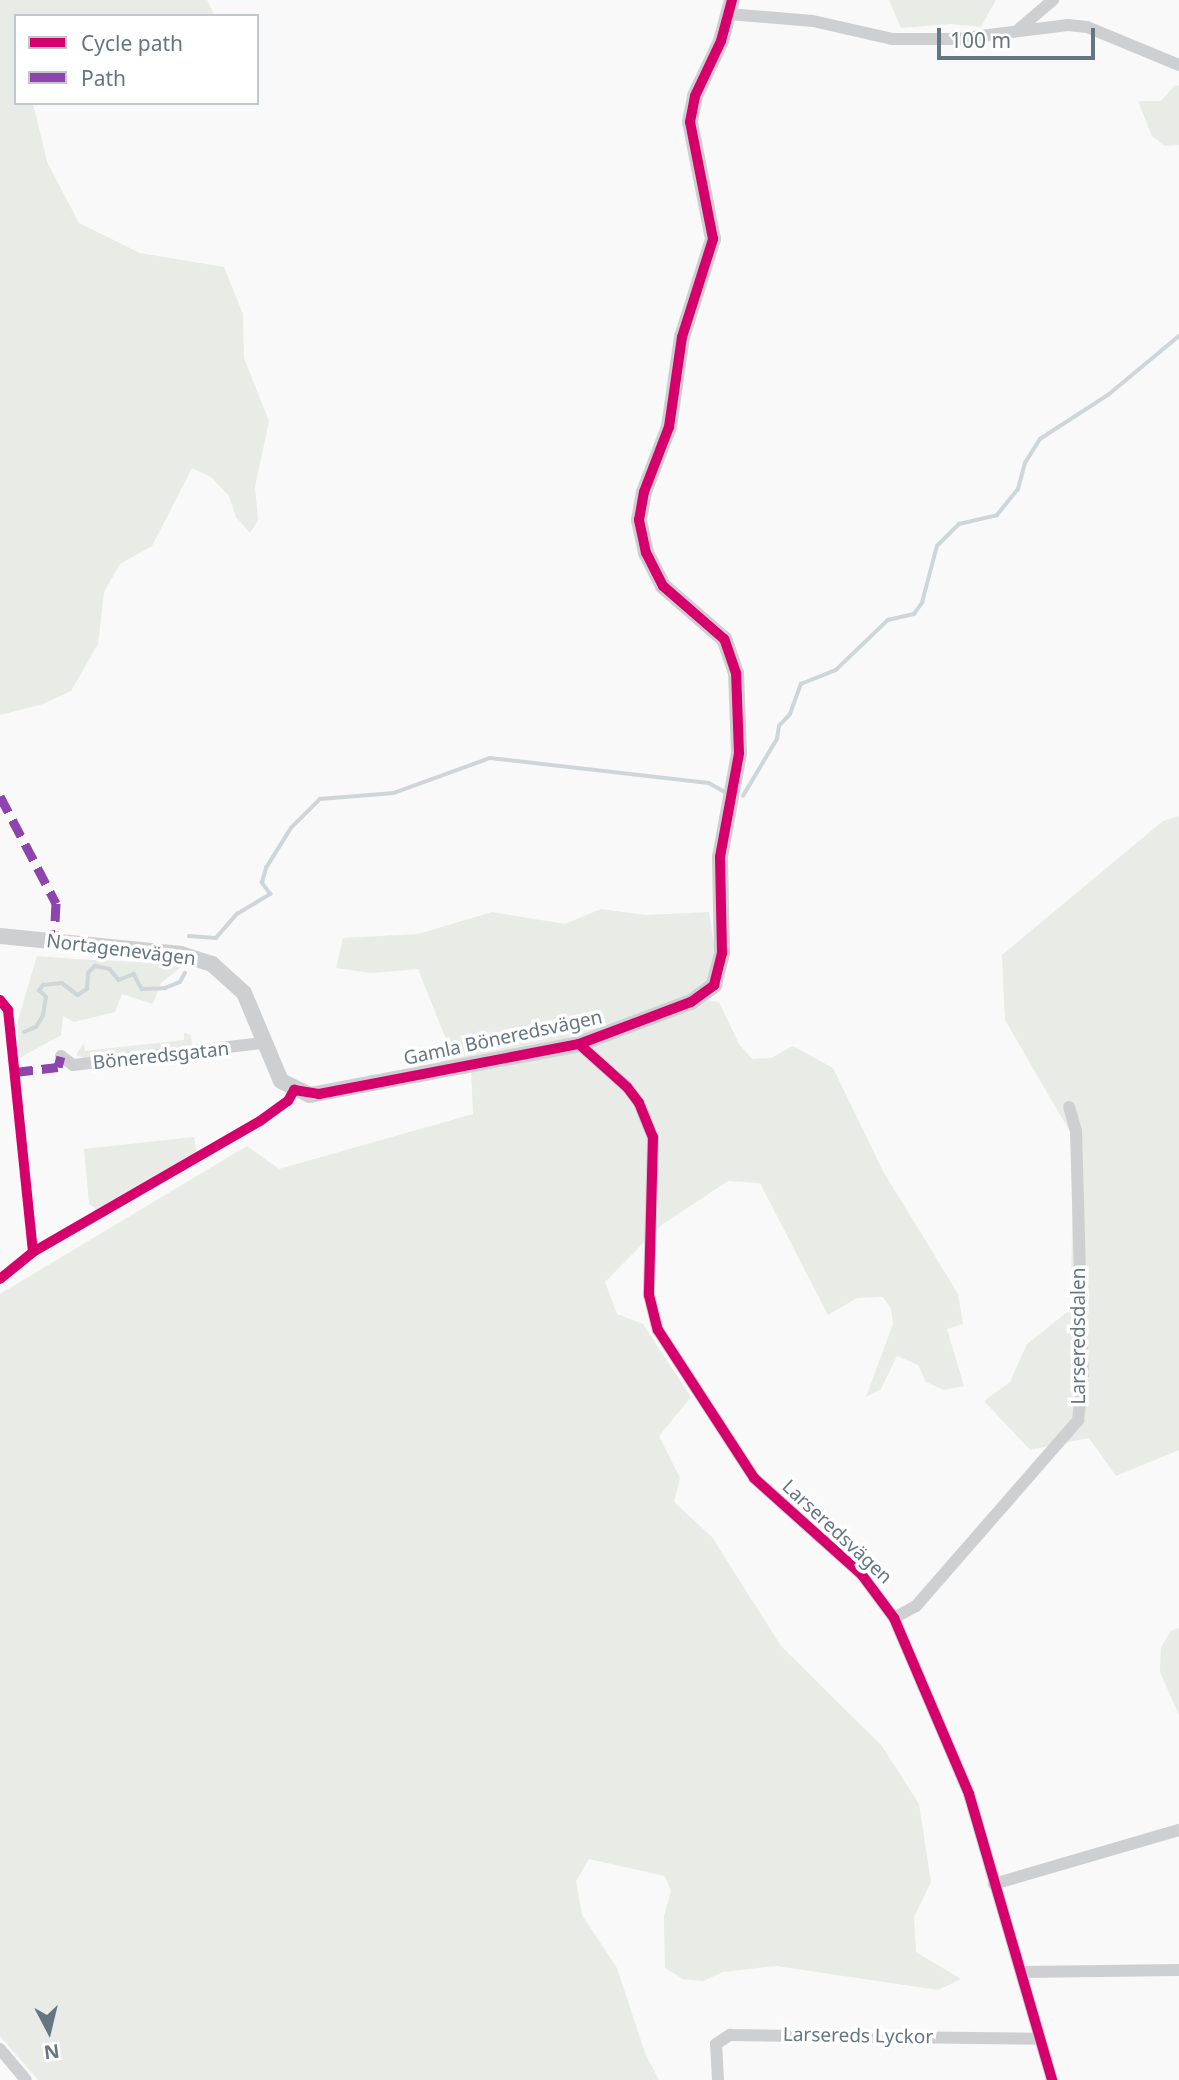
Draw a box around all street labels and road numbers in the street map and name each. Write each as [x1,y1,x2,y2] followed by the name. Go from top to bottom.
[45,930,197,970] street label: Nortagenevägen
[402,1006,604,1070] street label: Gamla Böneredsvägen
[92,1038,230,1074] street label: Böneredsgatan
[1068,1268,1090,1404] street label: Larseredsdalen
[777,1475,897,1589] street label: Larseredsvägen
[783,2023,933,2049] street label: Larsereds Lyckor

